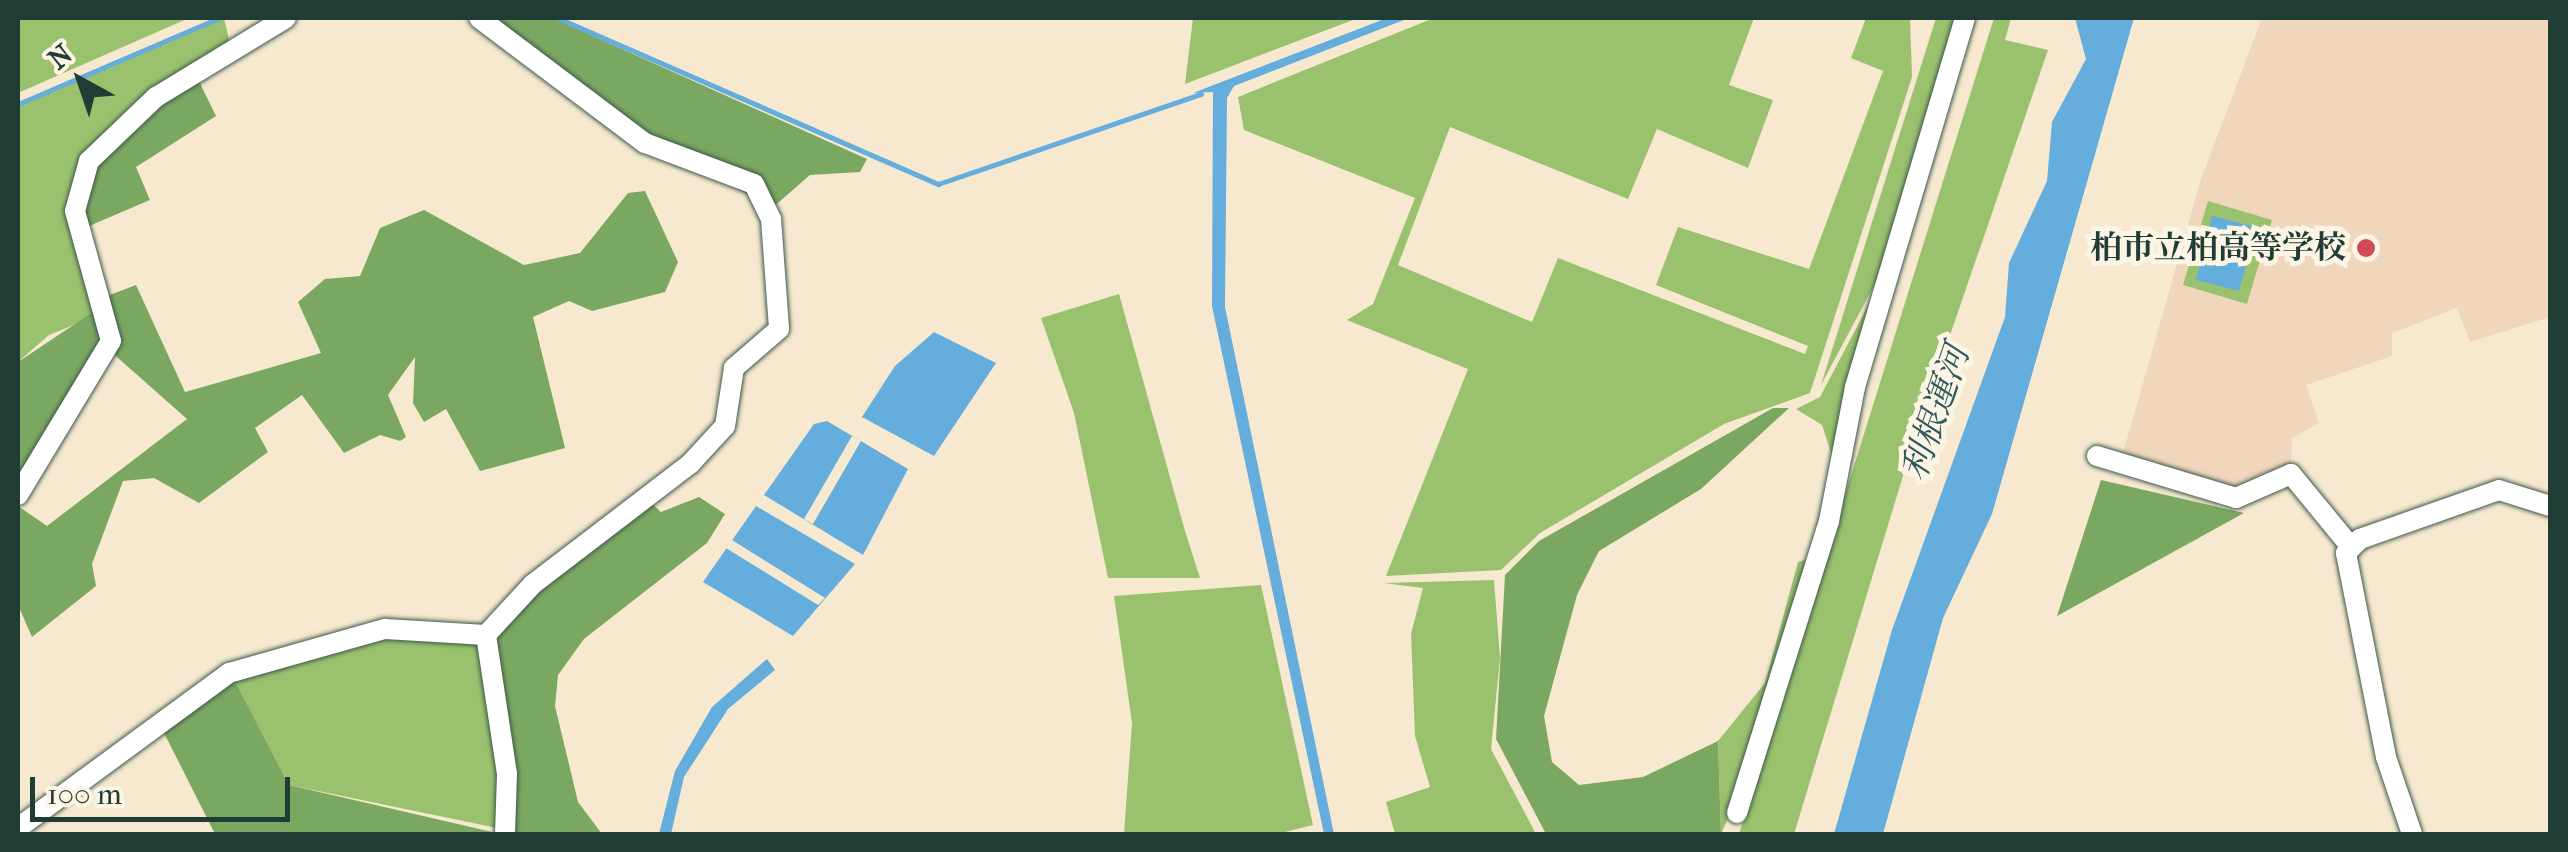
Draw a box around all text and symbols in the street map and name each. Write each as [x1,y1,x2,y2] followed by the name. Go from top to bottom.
[30,30,130,130] north arrow
[42,37,79,76] text: N
[2090,229,2346,267] place label: 柏市立柏高等学校
[2355,237,2377,259] marker: 柏市立柏高等学校
[1893,340,1979,486] water label: 利根運河
[35,757,295,819] scale bar
[47,777,122,812] text: 100 m

